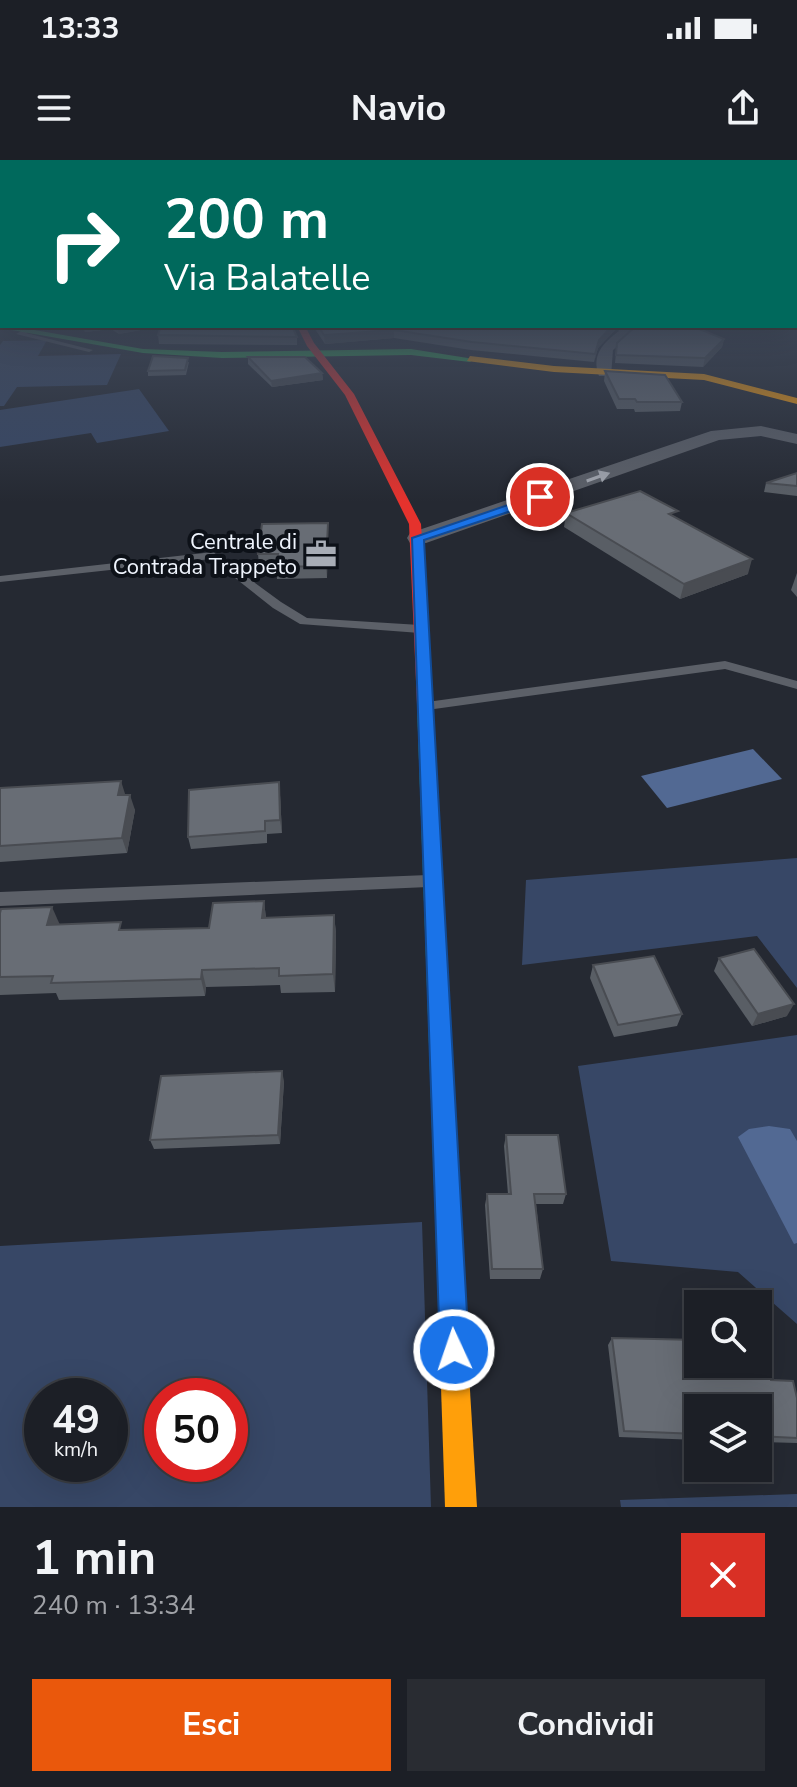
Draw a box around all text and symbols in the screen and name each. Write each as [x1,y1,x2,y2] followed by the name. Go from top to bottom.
[40,8,119,49] text: 13:33
[351,84,446,133] text: Navio
[32,86,76,130] icon: menu
[721,86,765,130] icon: share
[164,181,329,258] text: 200 m
[32,192,136,296] icon: right
[164,254,371,303] text: Via Balatelle
[506,463,574,531] pin
[586,471,610,483] one-way arrow
[518,475,562,519] icon: arrive
[113,527,297,582] place label: Centrale di Contrada Trappeto
[304,537,338,571] office icon: Centrale di Contrada Trappeto
[684,1290,772,1482] map controls
[684,1290,772,1378] button: search
[412,1308,496,1392] position arrow
[144,1378,248,1482] speed limit sign: 50
[52,1393,100,1447] text: 49
[684,1394,772,1482] button: layers
[54,1436,98,1463] text: km/h
[32,1525,156,1591] text: 1 min
[681,1533,765,1617] button: close
[32,1588,195,1623] text: 240 m · 13:34
[32,1679,391,1771] button: Esci
[407,1679,765,1771] button: Condividi

